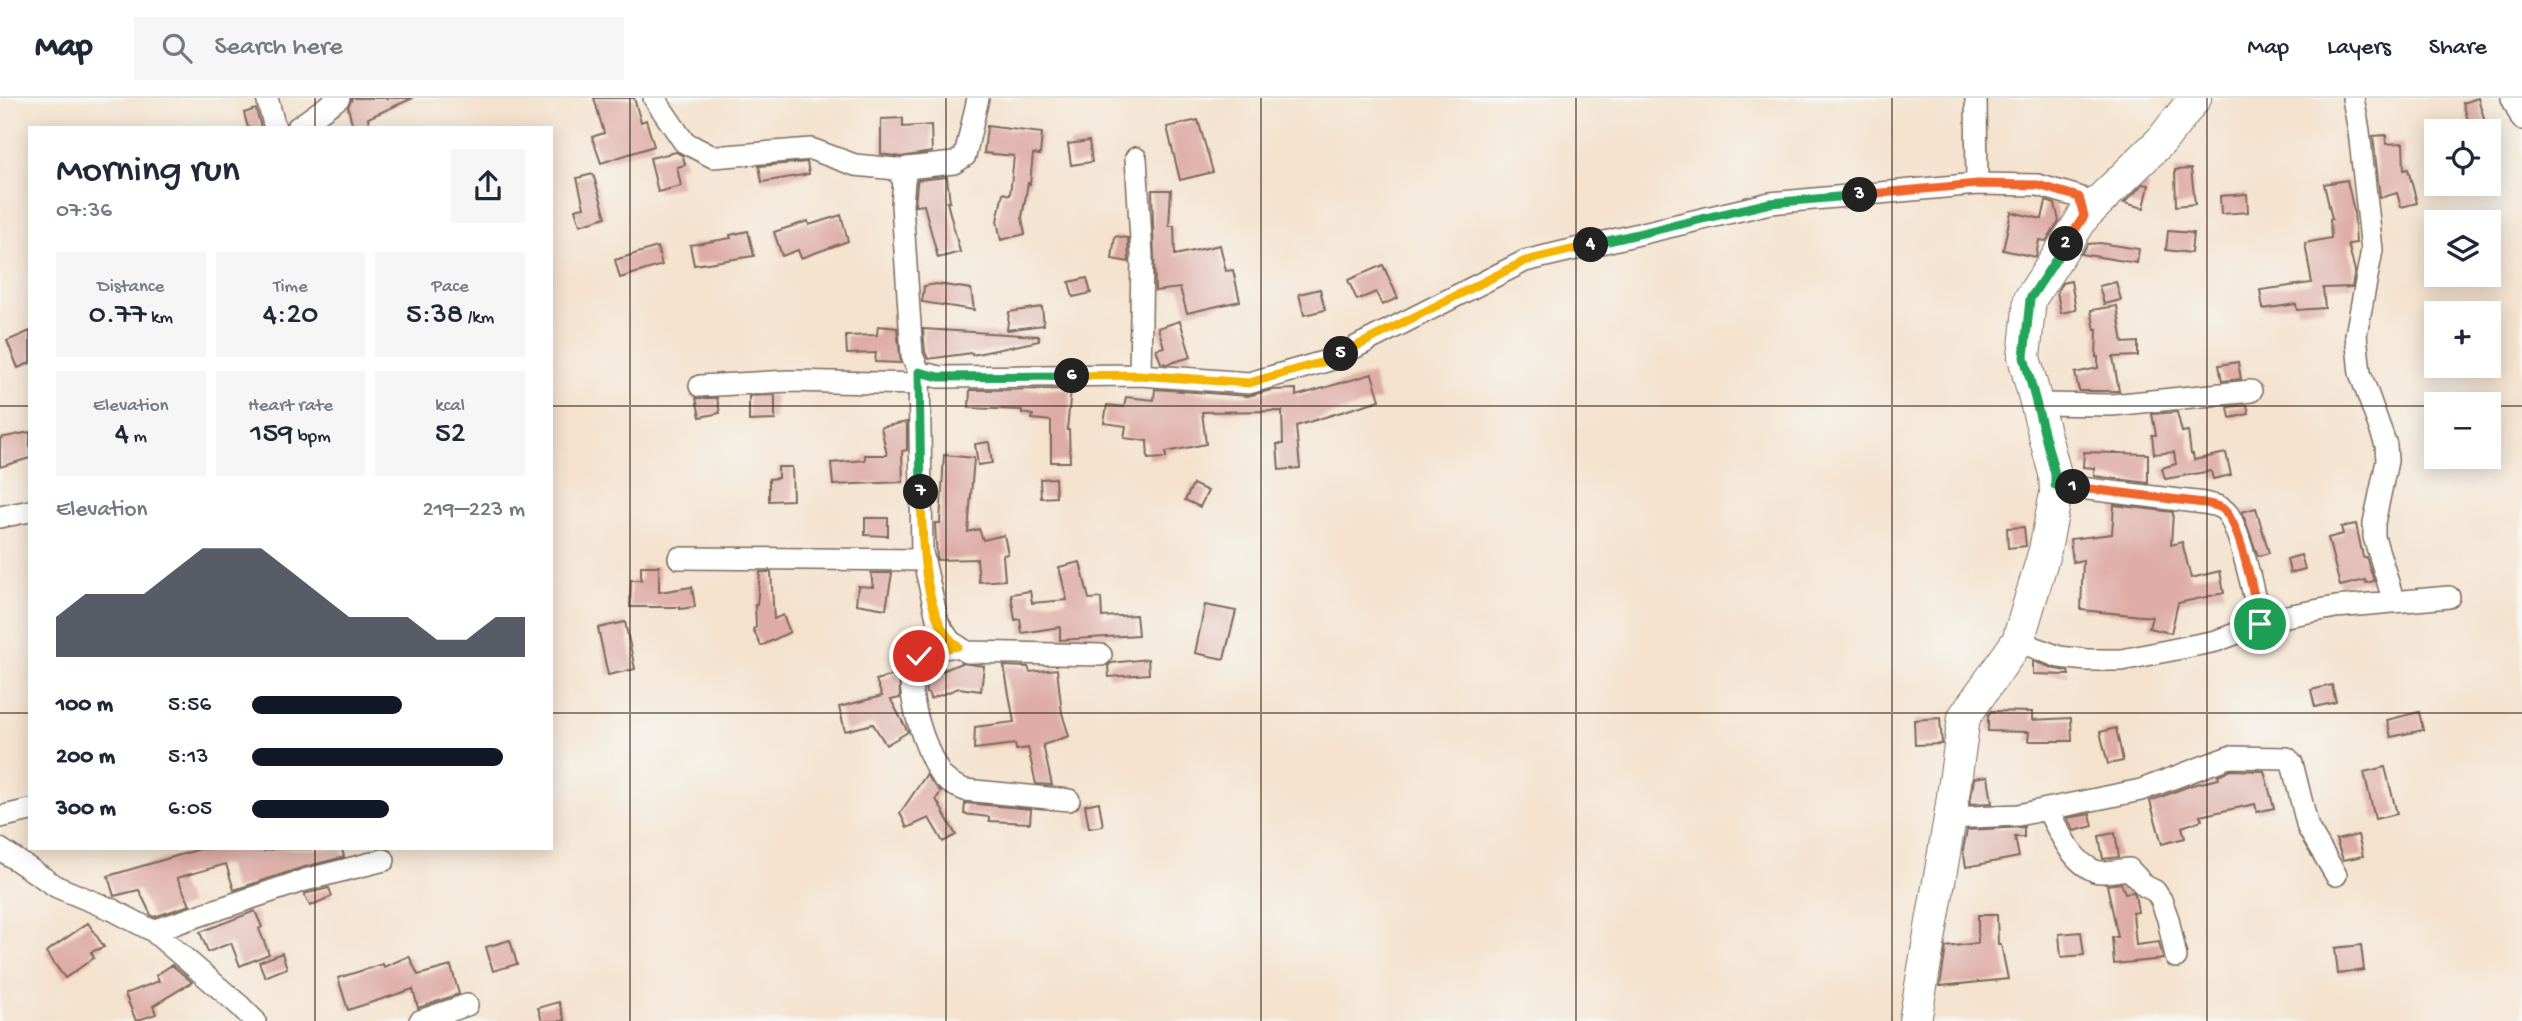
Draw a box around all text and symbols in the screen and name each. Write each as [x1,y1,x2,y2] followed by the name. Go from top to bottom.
[134,17,624,80] search box
[35,29,92,67] text: Map
[158,29,196,67] icon: search
[214,33,343,64] text: Search here
[2247,34,2289,63] text: Map
[2327,34,2391,63] text: Layers
[2429,34,2487,63] text: Share
[2424,119,2501,469] map controls
[2424,119,2501,196] button: locate
[451,149,525,223] button: share
[56,150,240,194] text: Morning run
[1842,178,1878,212] pin: 3
[1855,183,1864,206] text: 3
[56,198,112,225] text: 07:36
[2424,210,2501,287] button: layers
[2048,226,2084,262] pin: 2
[1574,228,1608,262] pin: 4
[2061,232,2070,255] text: 2
[1586,233,1595,256] text: 4
[97,276,164,299] text: Distance
[273,276,308,299] text: Time
[432,276,469,299] text: Pace
[89,299,146,334] text: 0.77
[263,299,318,334] text: 4:20
[406,299,463,334] text: 5:38
[2424,301,2501,378] button: +
[146,307,173,330] text: km
[463,307,494,330] text: /km
[1324,336,1358,372] pin: 5
[1336,342,1346,365] text: 5
[1054,358,1090,394] pin: 6
[1067,364,1076,387] text: 6
[2424,392,2501,469] button: −
[93,395,169,418] text: Elevation
[248,395,333,418] text: Heart rate
[435,395,465,418] text: kcal
[115,418,129,453] text: 4
[250,418,293,453] text: 159
[435,418,465,453] text: 52
[129,426,147,449] text: m
[293,426,331,449] text: bpm
[2056,470,2090,504] pin: 1
[904,474,939,510] pin: 7
[2069,475,2076,498] text: 1
[916,480,925,503] text: 7
[56,497,147,524] text: Elevation
[423,497,525,524] text: 219–223 m
[2230,594,2290,654] pin
[2241,605,2279,643] icon: arrive
[889,626,949,686] pin
[900,637,938,675] icon: check
[56,692,113,719] text: 100 m
[168,692,211,719] text: 5:56
[56,744,115,771] text: 200 m
[168,744,209,771] text: 5:13
[56,796,116,823] text: 300 m
[168,796,212,823] text: 6:05

